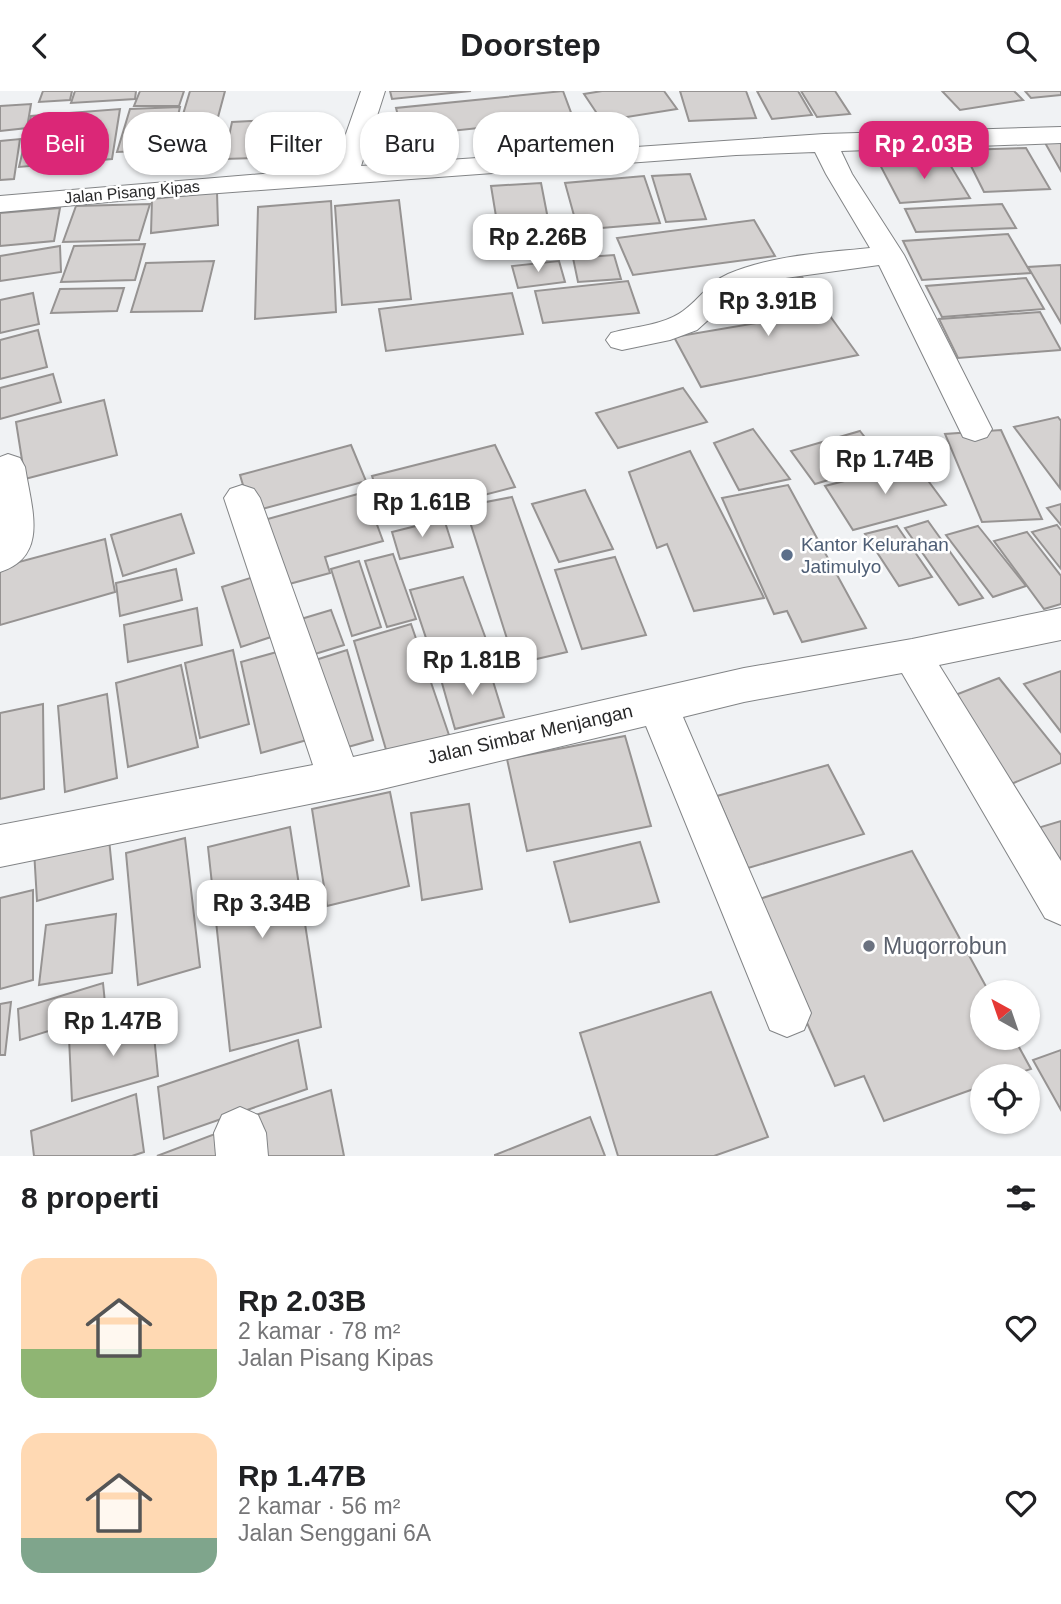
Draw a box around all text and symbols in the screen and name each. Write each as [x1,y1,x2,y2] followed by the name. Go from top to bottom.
[21,27,59,65] icon: back
[460,27,601,63] text: Doorstep
[1002,27,1040,65] icon: search
[21,112,109,175] chip: Beli
[123,112,231,175] chip: Sewa
[245,112,346,175] chip: Filter
[360,112,459,175] chip: Baru
[473,112,639,175] chip: Apartemen
[852,122,996,181] pin: Rp 2.03B
[875,131,973,157] text: Rp 2.03B
[63,178,201,206] street label: Jalan Pisang Kipas
[466,215,610,274] pin: Rp 2.26B
[489,224,587,250] text: Rp 2.26B
[696,279,840,338] pin: Rp 3.91B
[719,288,817,314] text: Rp 3.91B
[813,437,957,496] pin: Rp 1.74B
[836,446,934,472] text: Rp 1.74B
[350,479,494,539] pin: Rp 1.61B
[373,489,471,515] text: Rp 1.61B
[801,534,949,577] place label: Kantor Kelurahan Jatimulyo
[779,547,795,563] marker: Kantor Kelurahan Jatimulyo
[400,637,544,697] pin: Rp 1.81B
[423,647,521,673] text: Rp 1.81B
[425,700,635,768] street label: Jalan Simbar Menjangan
[190,881,334,940] pin: Rp 3.34B
[213,890,311,916] text: Rp 3.34B
[883,933,1007,959] place label: Muqorrobun
[861,938,877,954] marker: Muqorrobun
[970,980,1040,1050] north arrow
[970,980,1040,1134] map controls
[41,999,185,1058] pin: Rp 1.47B
[64,1008,162,1034] text: Rp 1.47B
[970,1064,1040,1134] button: locate
[1002,1179,1040,1217] icon: filters
[21,1181,159,1214] text: 8 properti
[238,1284,366,1317] text: Rp 2.03B
[77,1286,161,1370] icon: home
[1002,1309,1040,1347] icon: heart
[238,1318,400,1344] text: 2 kamar · 78 m²
[238,1345,434,1371] text: Jalan Pisang Kipas
[238,1459,366,1492] text: Rp 1.47B
[77,1461,161,1545] icon: home
[1002,1484,1040,1522] icon: heart
[238,1493,400,1519] text: 2 kamar · 56 m²
[238,1520,431,1546] text: Jalan Senggani 6A

